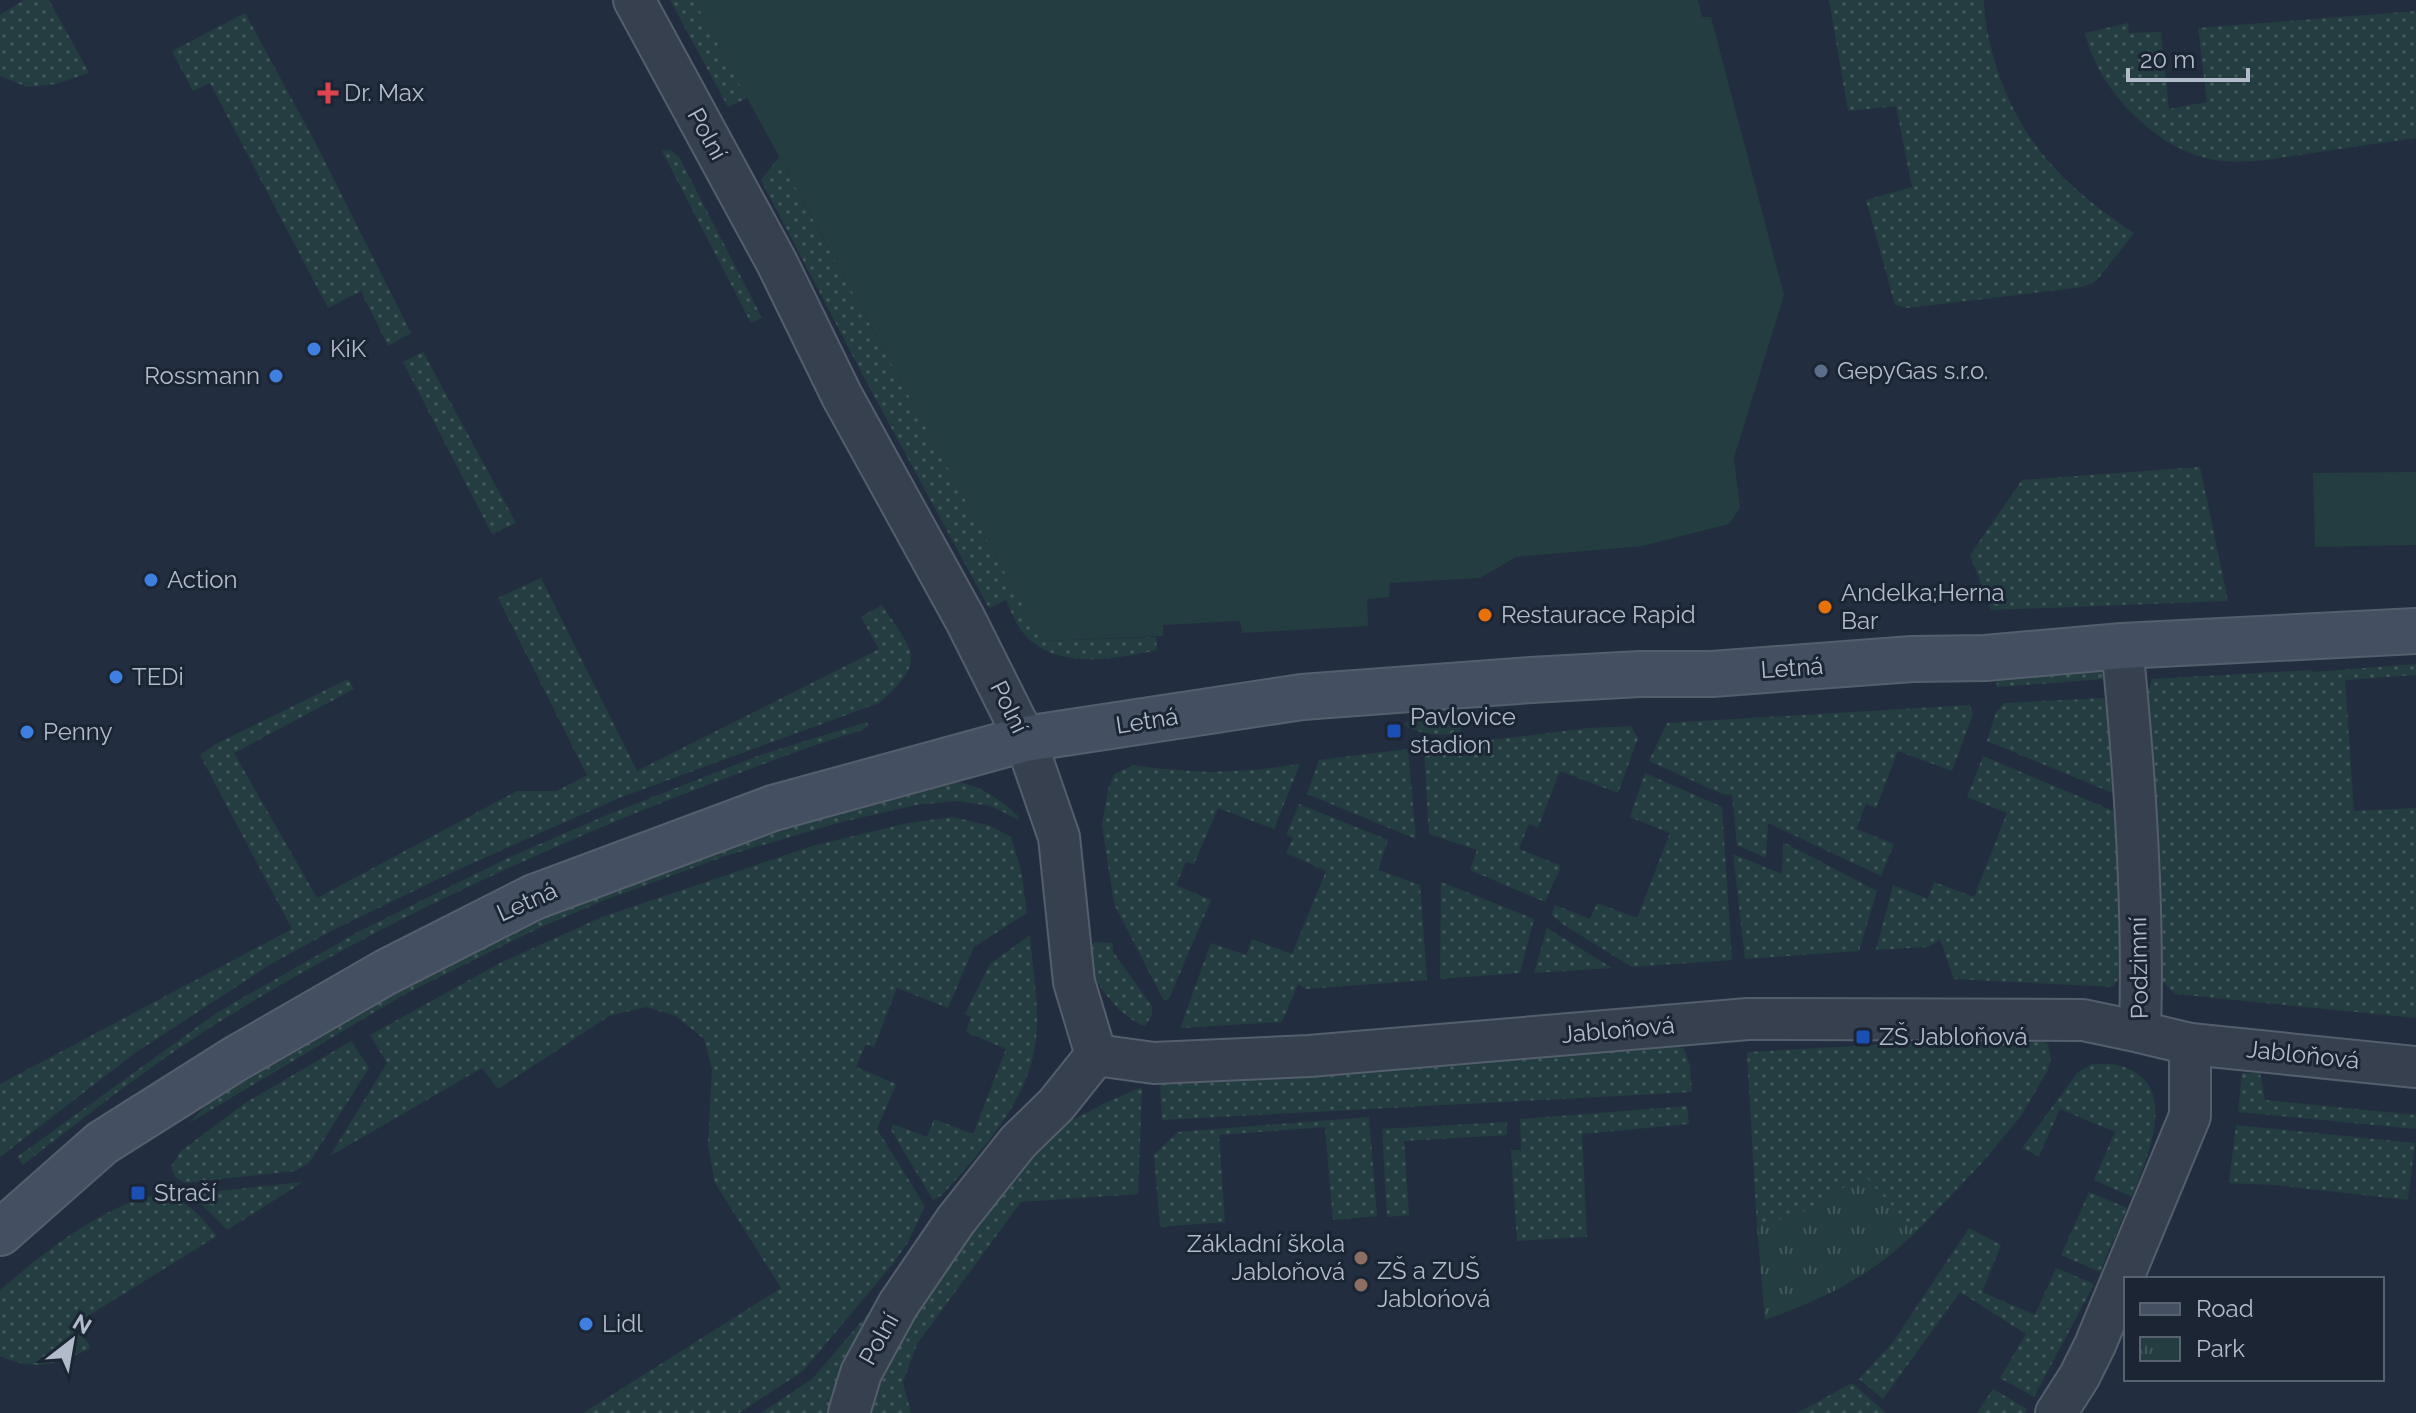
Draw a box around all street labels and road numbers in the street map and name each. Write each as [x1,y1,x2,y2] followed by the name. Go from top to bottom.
[681,103,734,165] street label: Polní
[1760,651,1824,684] street label: Letná
[984,676,1035,738] street label: Polní
[1114,701,1180,740] street label: Letná
[492,876,561,928] street label: Letná
[2123,916,2154,1019] street label: Podzimní
[1560,1010,1676,1049] street label: Jabloňová
[2245,1034,2361,1075] street label: Jabloňová
[853,1307,905,1370] street label: Polní

